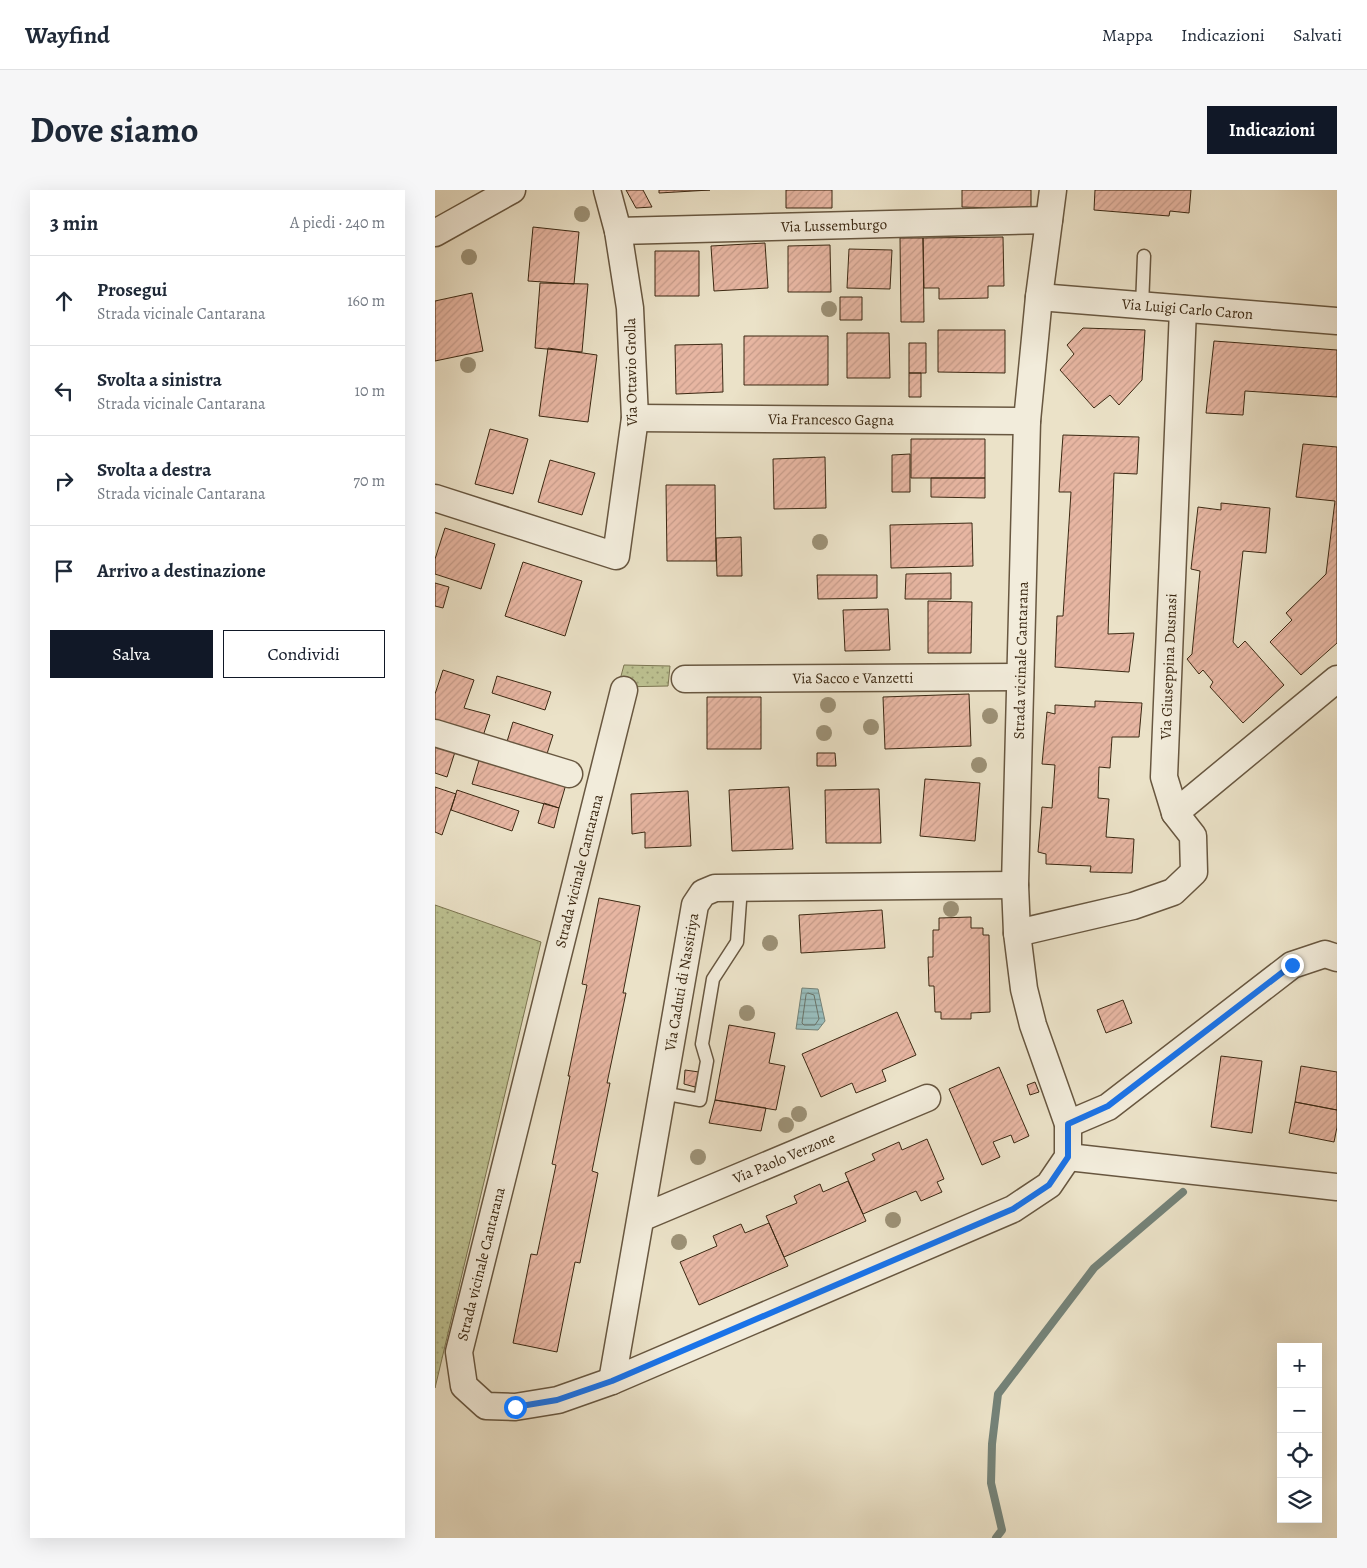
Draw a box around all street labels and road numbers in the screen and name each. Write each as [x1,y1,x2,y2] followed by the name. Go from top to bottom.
[780,214,887,237] street label: Via Lussemburgo
[1120,294,1254,324] street label: Via Luigi Carlo Caron
[620,318,642,427] street label: Via Ottavio Grolla
[767,409,894,430] street label: Via Francesco Gagna
[1009,581,1033,740] street label: Strada vicinale Cantarana
[1155,593,1181,741] street label: Via Giuseppina Dusnasi
[792,668,913,688] street label: Via Sacco e Vanzetti
[550,792,608,950] street label: Strada vicinale Cantarana
[660,911,703,1054] street label: Via Caduti di Nassiriya
[729,1128,838,1189] street label: Via Paolo Verzone
[452,1185,510,1343] street label: Strada vicinale Cantarana

